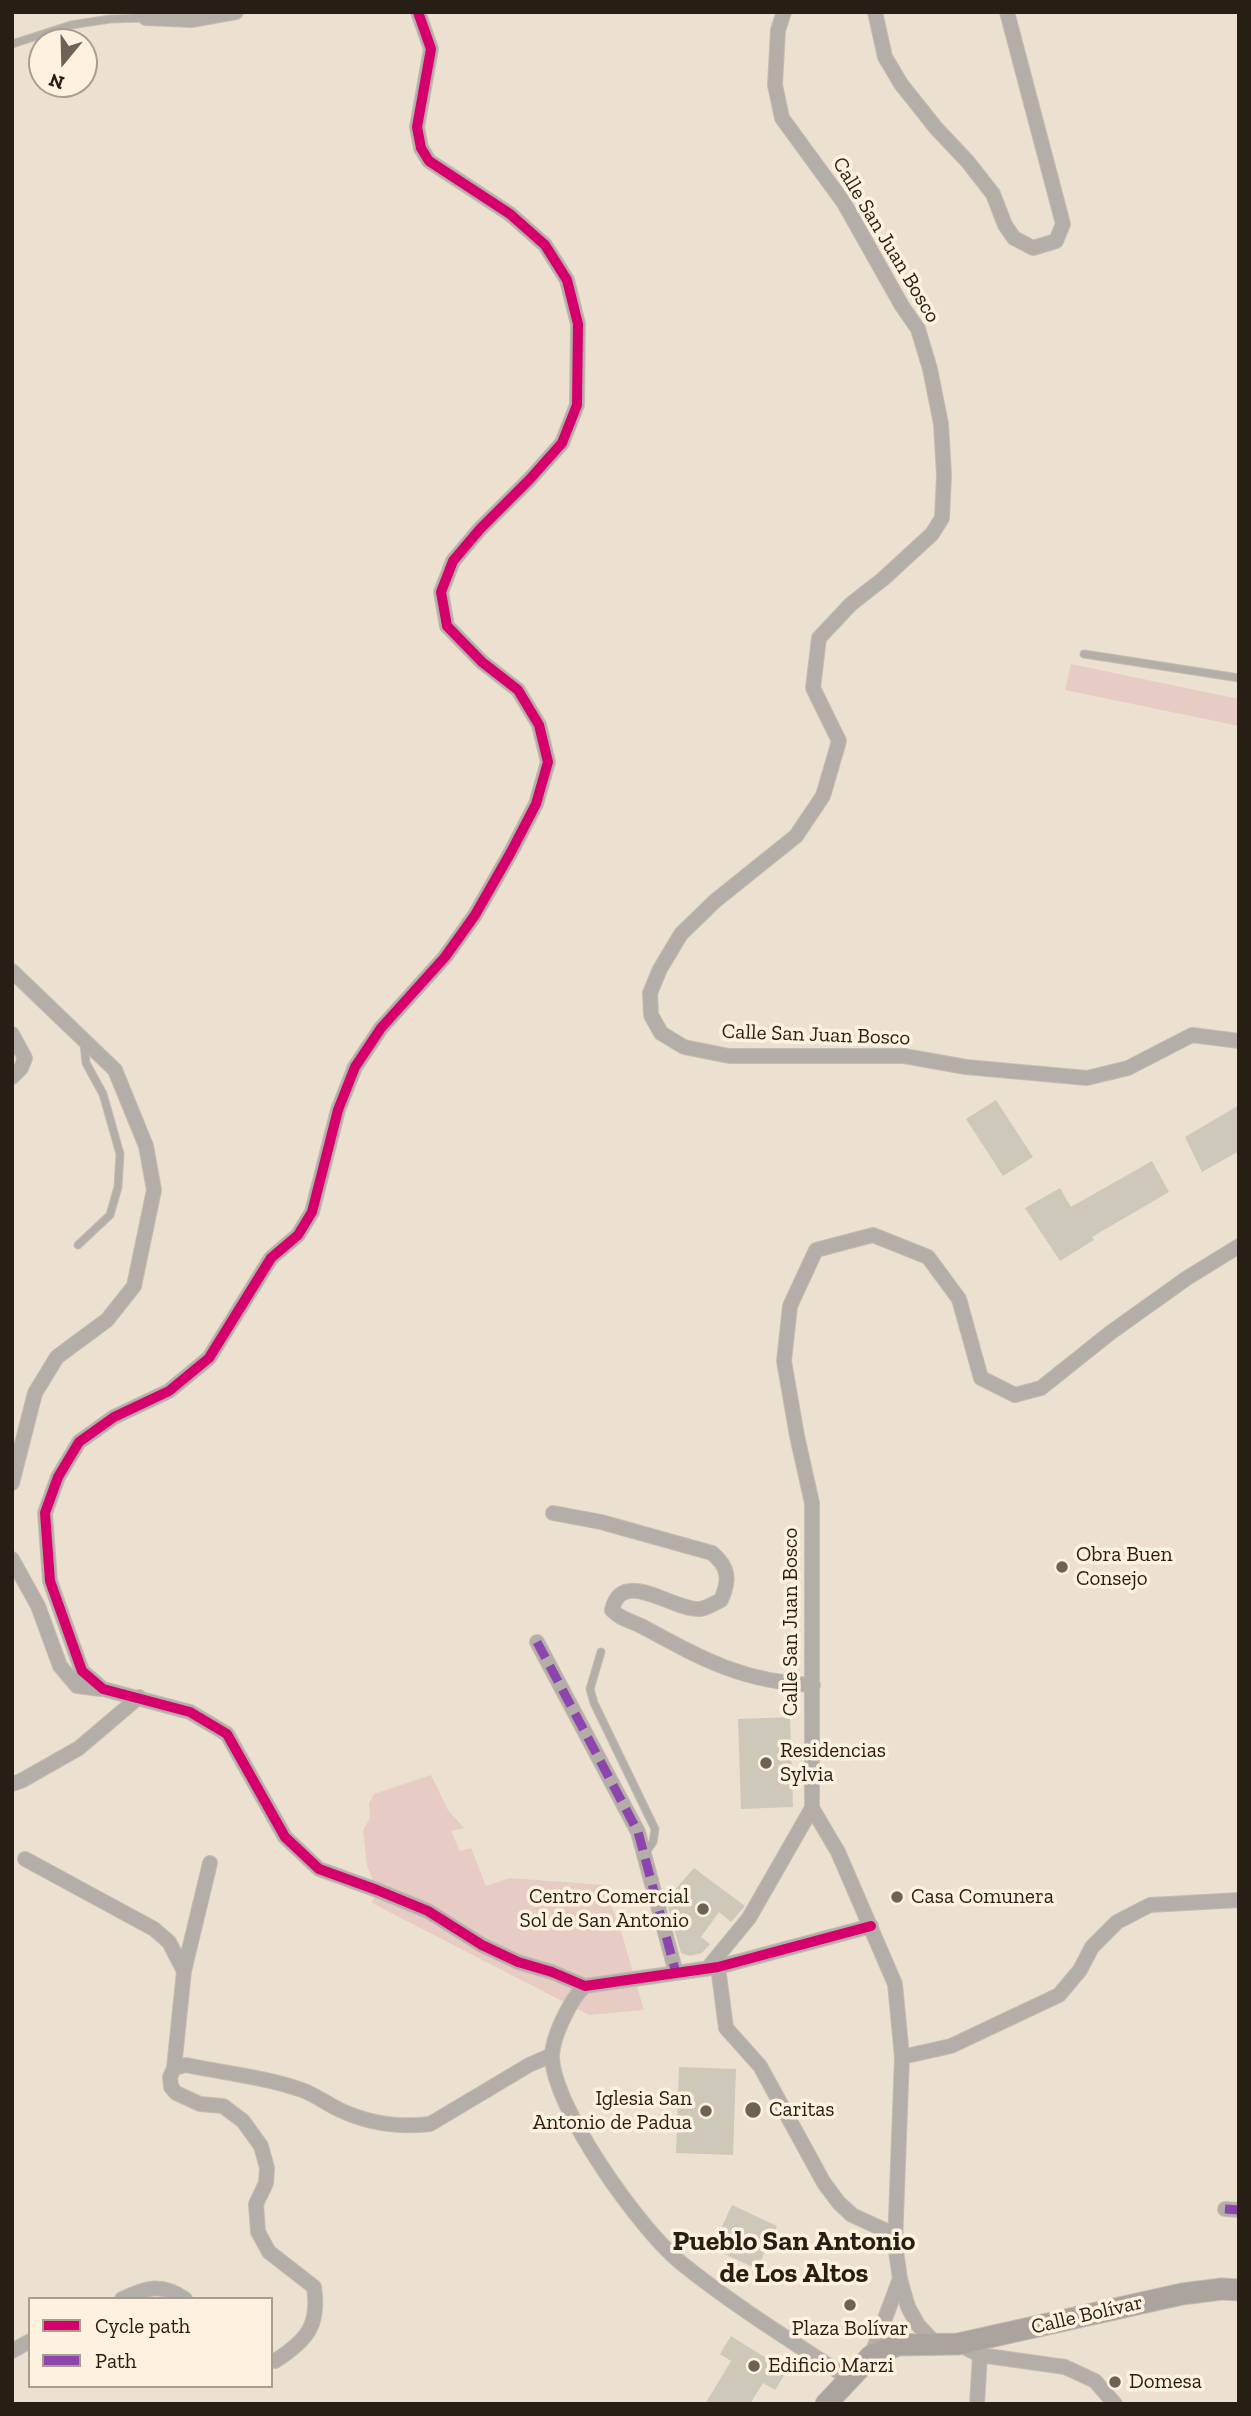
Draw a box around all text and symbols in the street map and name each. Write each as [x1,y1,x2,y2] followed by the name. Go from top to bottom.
[28,28,98,98] north arrow
[46,68,67,95] text: N
[827,153,945,327] street label: Calle San Juan Bosco
[721,1019,911,1051] street label: Calle San Juan Bosco
[778,1528,804,1716] street label: Calle San Juan Bosco
[1076,1542,1173,1592] place label: Obra Buen Consejo
[1054,1559,1070,1575] marker: Obra Buen Consejo
[780,1738,886,1788] place label: Residencias Sylvia
[758,1755,774,1771] marker: Residencias Sylvia
[519,1884,689,1934] place label: Centro Comercial Sol de San Antonio
[911,1884,1054,1910] place label: Casa Comunera
[889,1889,905,1905] marker: Casa Comunera
[695,1901,711,1917] marker: Centro Comercial Sol de San Antonio
[533,2086,692,2136] place label: Iglesia San Antonio de Padua
[769,2097,835,2123] place label: Caritas
[743,2100,763,2120] marker: Caritas
[698,2103,714,2119] marker: Iglesia San Antonio de Padua
[673,2225,915,2291] district label: Pueblo San Antonio de Los Altos
[1029,2290,1145,2340] street label: Calle Bolívar
[28,2297,273,2388] legend
[842,2297,858,2313] marker: Plaza Bolívar
[95,2313,190,2338] text: Cycle path
[792,2316,908,2342] place label: Plaza Bolívar
[95,2348,137,2373] text: Path
[768,2353,894,2379] place label: Edificio Marzi
[746,2358,762,2374] marker: Edificio Marzi
[1129,2369,1202,2395] place label: Domesa
[1107,2374,1123,2390] marker: Domesa

